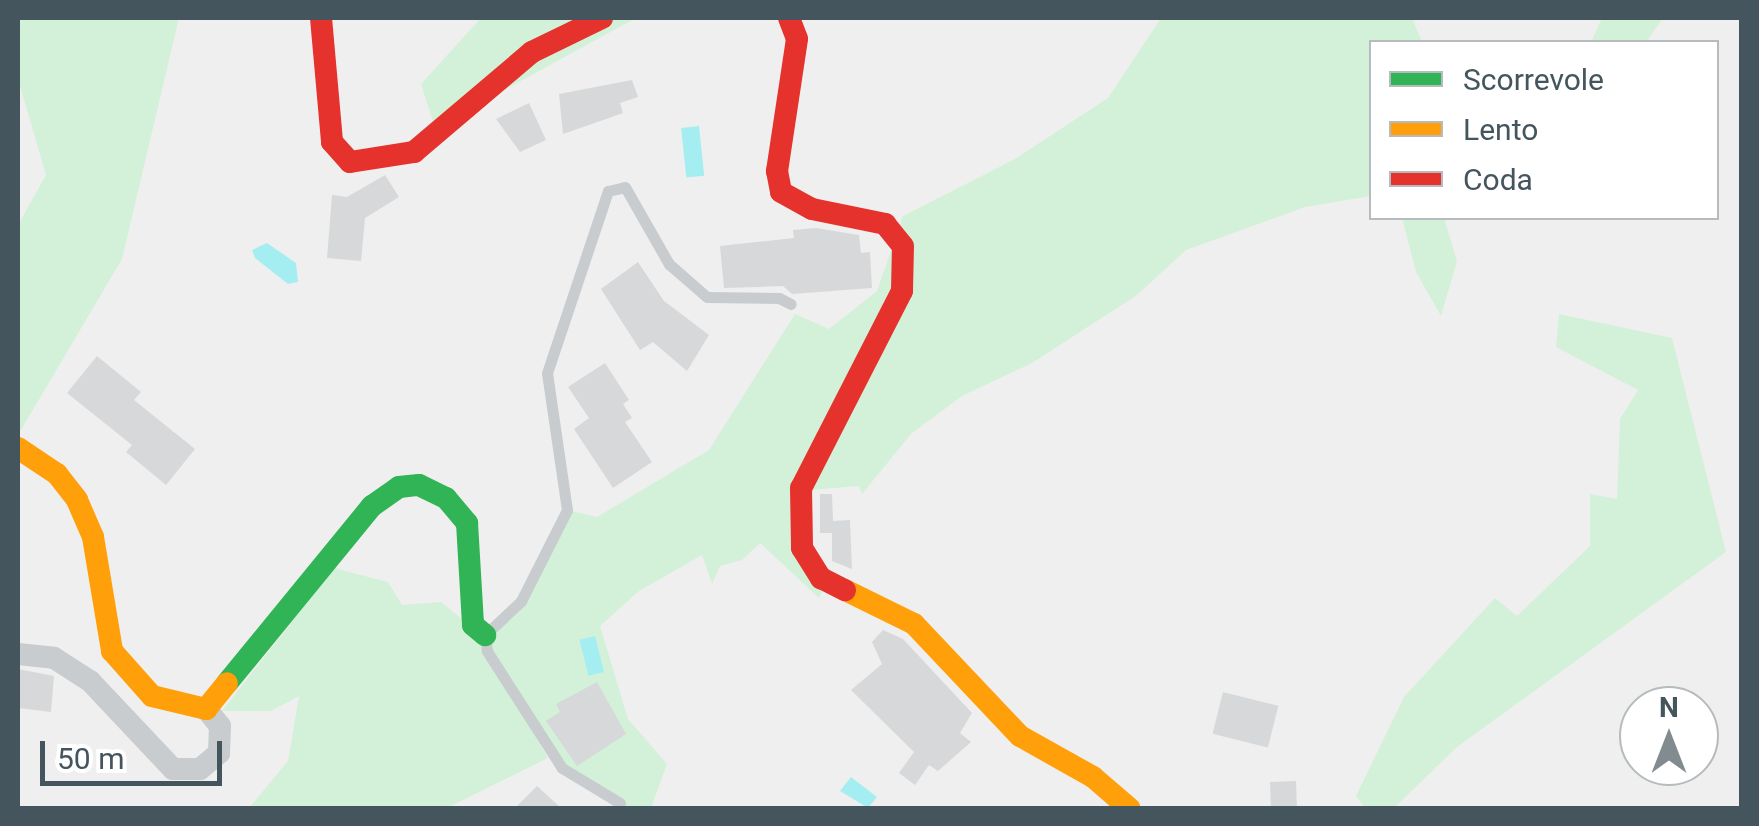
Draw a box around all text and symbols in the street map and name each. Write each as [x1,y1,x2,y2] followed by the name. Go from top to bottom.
[1369,40,1719,220] legend
[1463,62,1604,97] text: Scorrevole
[1463,112,1538,147] text: Lento
[1463,162,1533,197] text: Coda
[1619,686,1719,786] north arrow
[1659,691,1679,724] text: N
[45,721,228,783] scale bar
[57,741,124,776] text: 50 m

